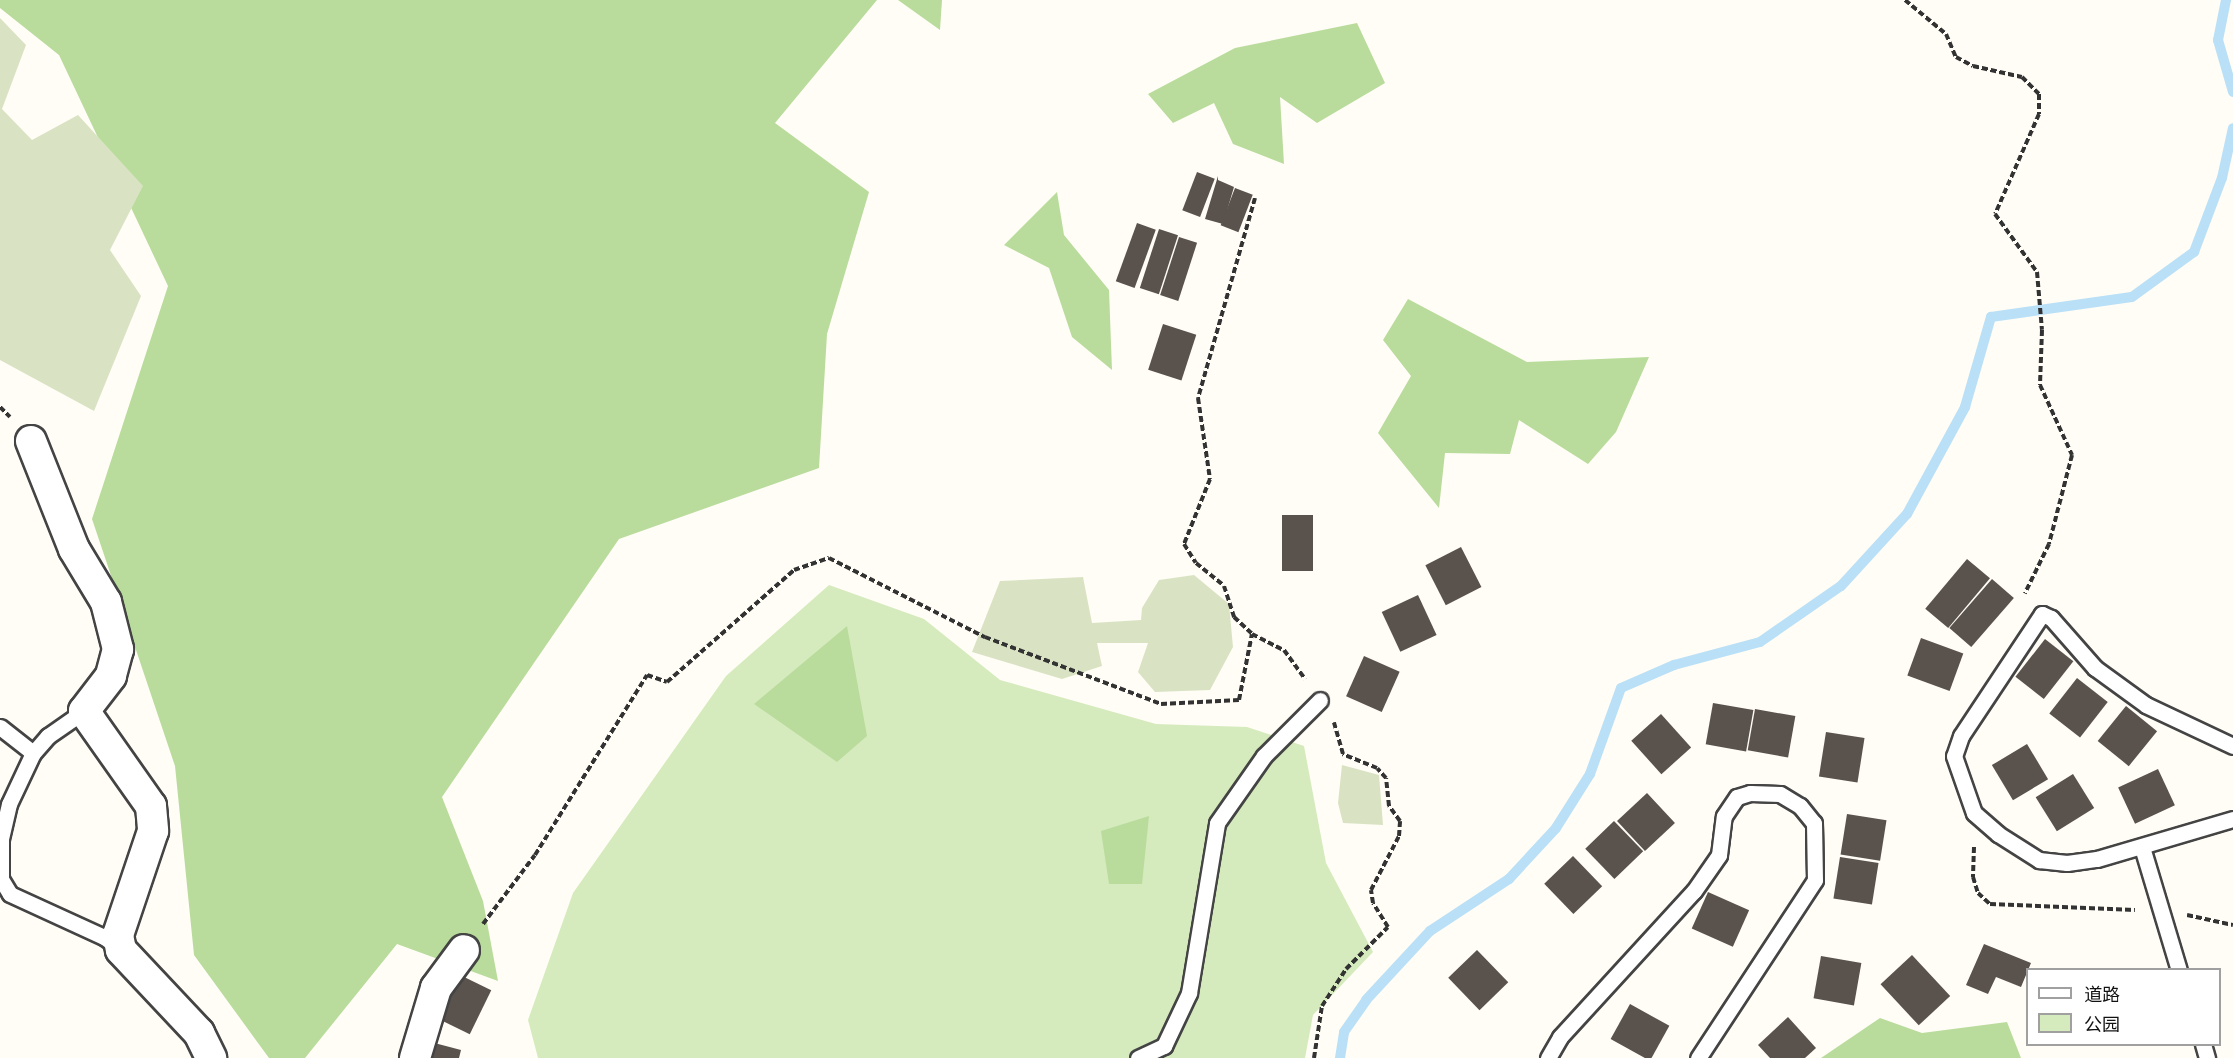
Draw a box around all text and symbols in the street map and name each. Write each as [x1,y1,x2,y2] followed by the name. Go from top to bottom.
[2026,968,2221,1046] legend
[2084,983,2120,1006] text: 道路
[2084,1013,2120,1036] text: 公园

